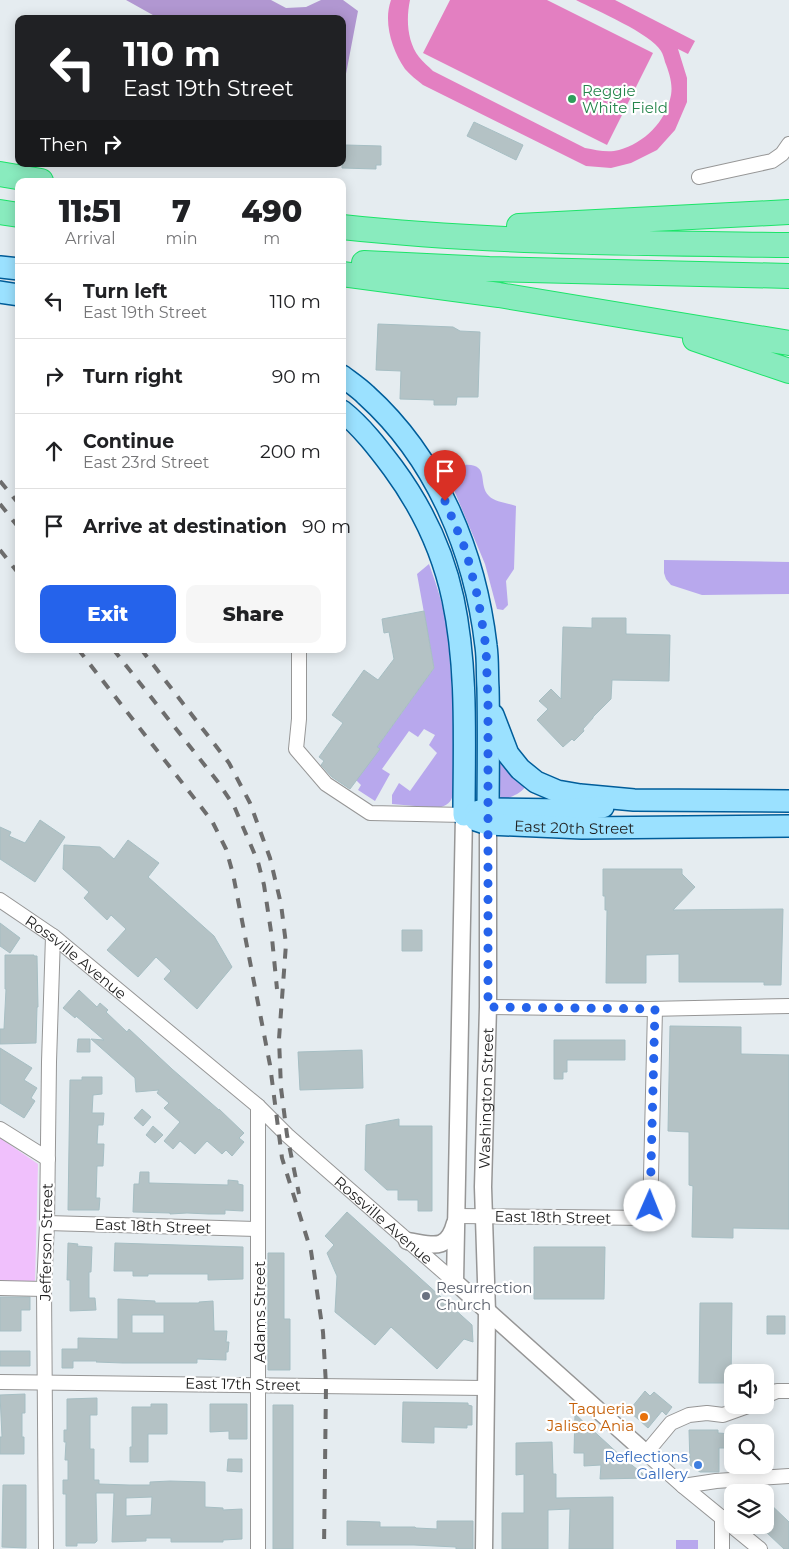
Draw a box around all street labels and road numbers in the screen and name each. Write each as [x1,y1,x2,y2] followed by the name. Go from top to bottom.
[514,816,634,838] street label: East 20th Street
[22,910,131,1003] street label: Rossville Avenue
[474,1027,497,1169] street label: Washington Street
[331,1171,437,1268] street label: Rossville Avenue
[35,1183,57,1302] street label: Jefferson Street
[495,1206,611,1228] street label: East 18th Street
[94,1214,212,1238] street label: East 18th Street
[250,1261,269,1363] street label: Adams Street
[185,1373,301,1395] street label: East 17th Street

